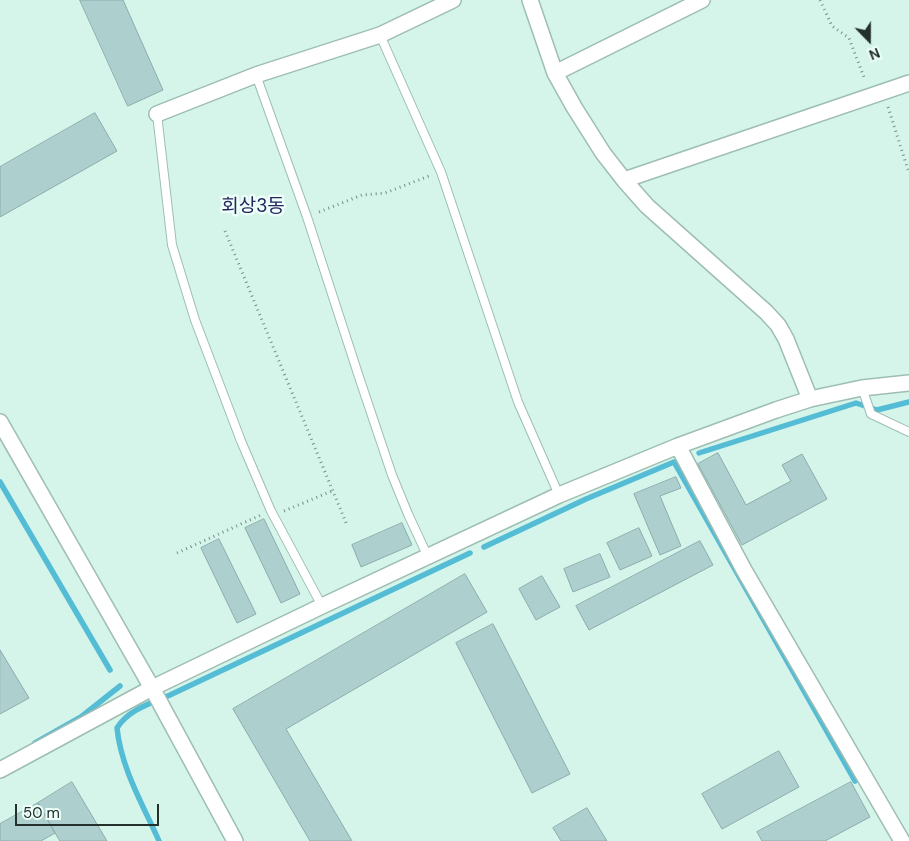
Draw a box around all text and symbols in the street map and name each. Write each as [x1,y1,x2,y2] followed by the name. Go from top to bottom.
[844,15,894,65] north arrow
[867,44,883,64] text: N
[221,196,285,218] district label: 회상3동
[18,794,161,826] scale bar
[23,803,60,823] text: 50 m

